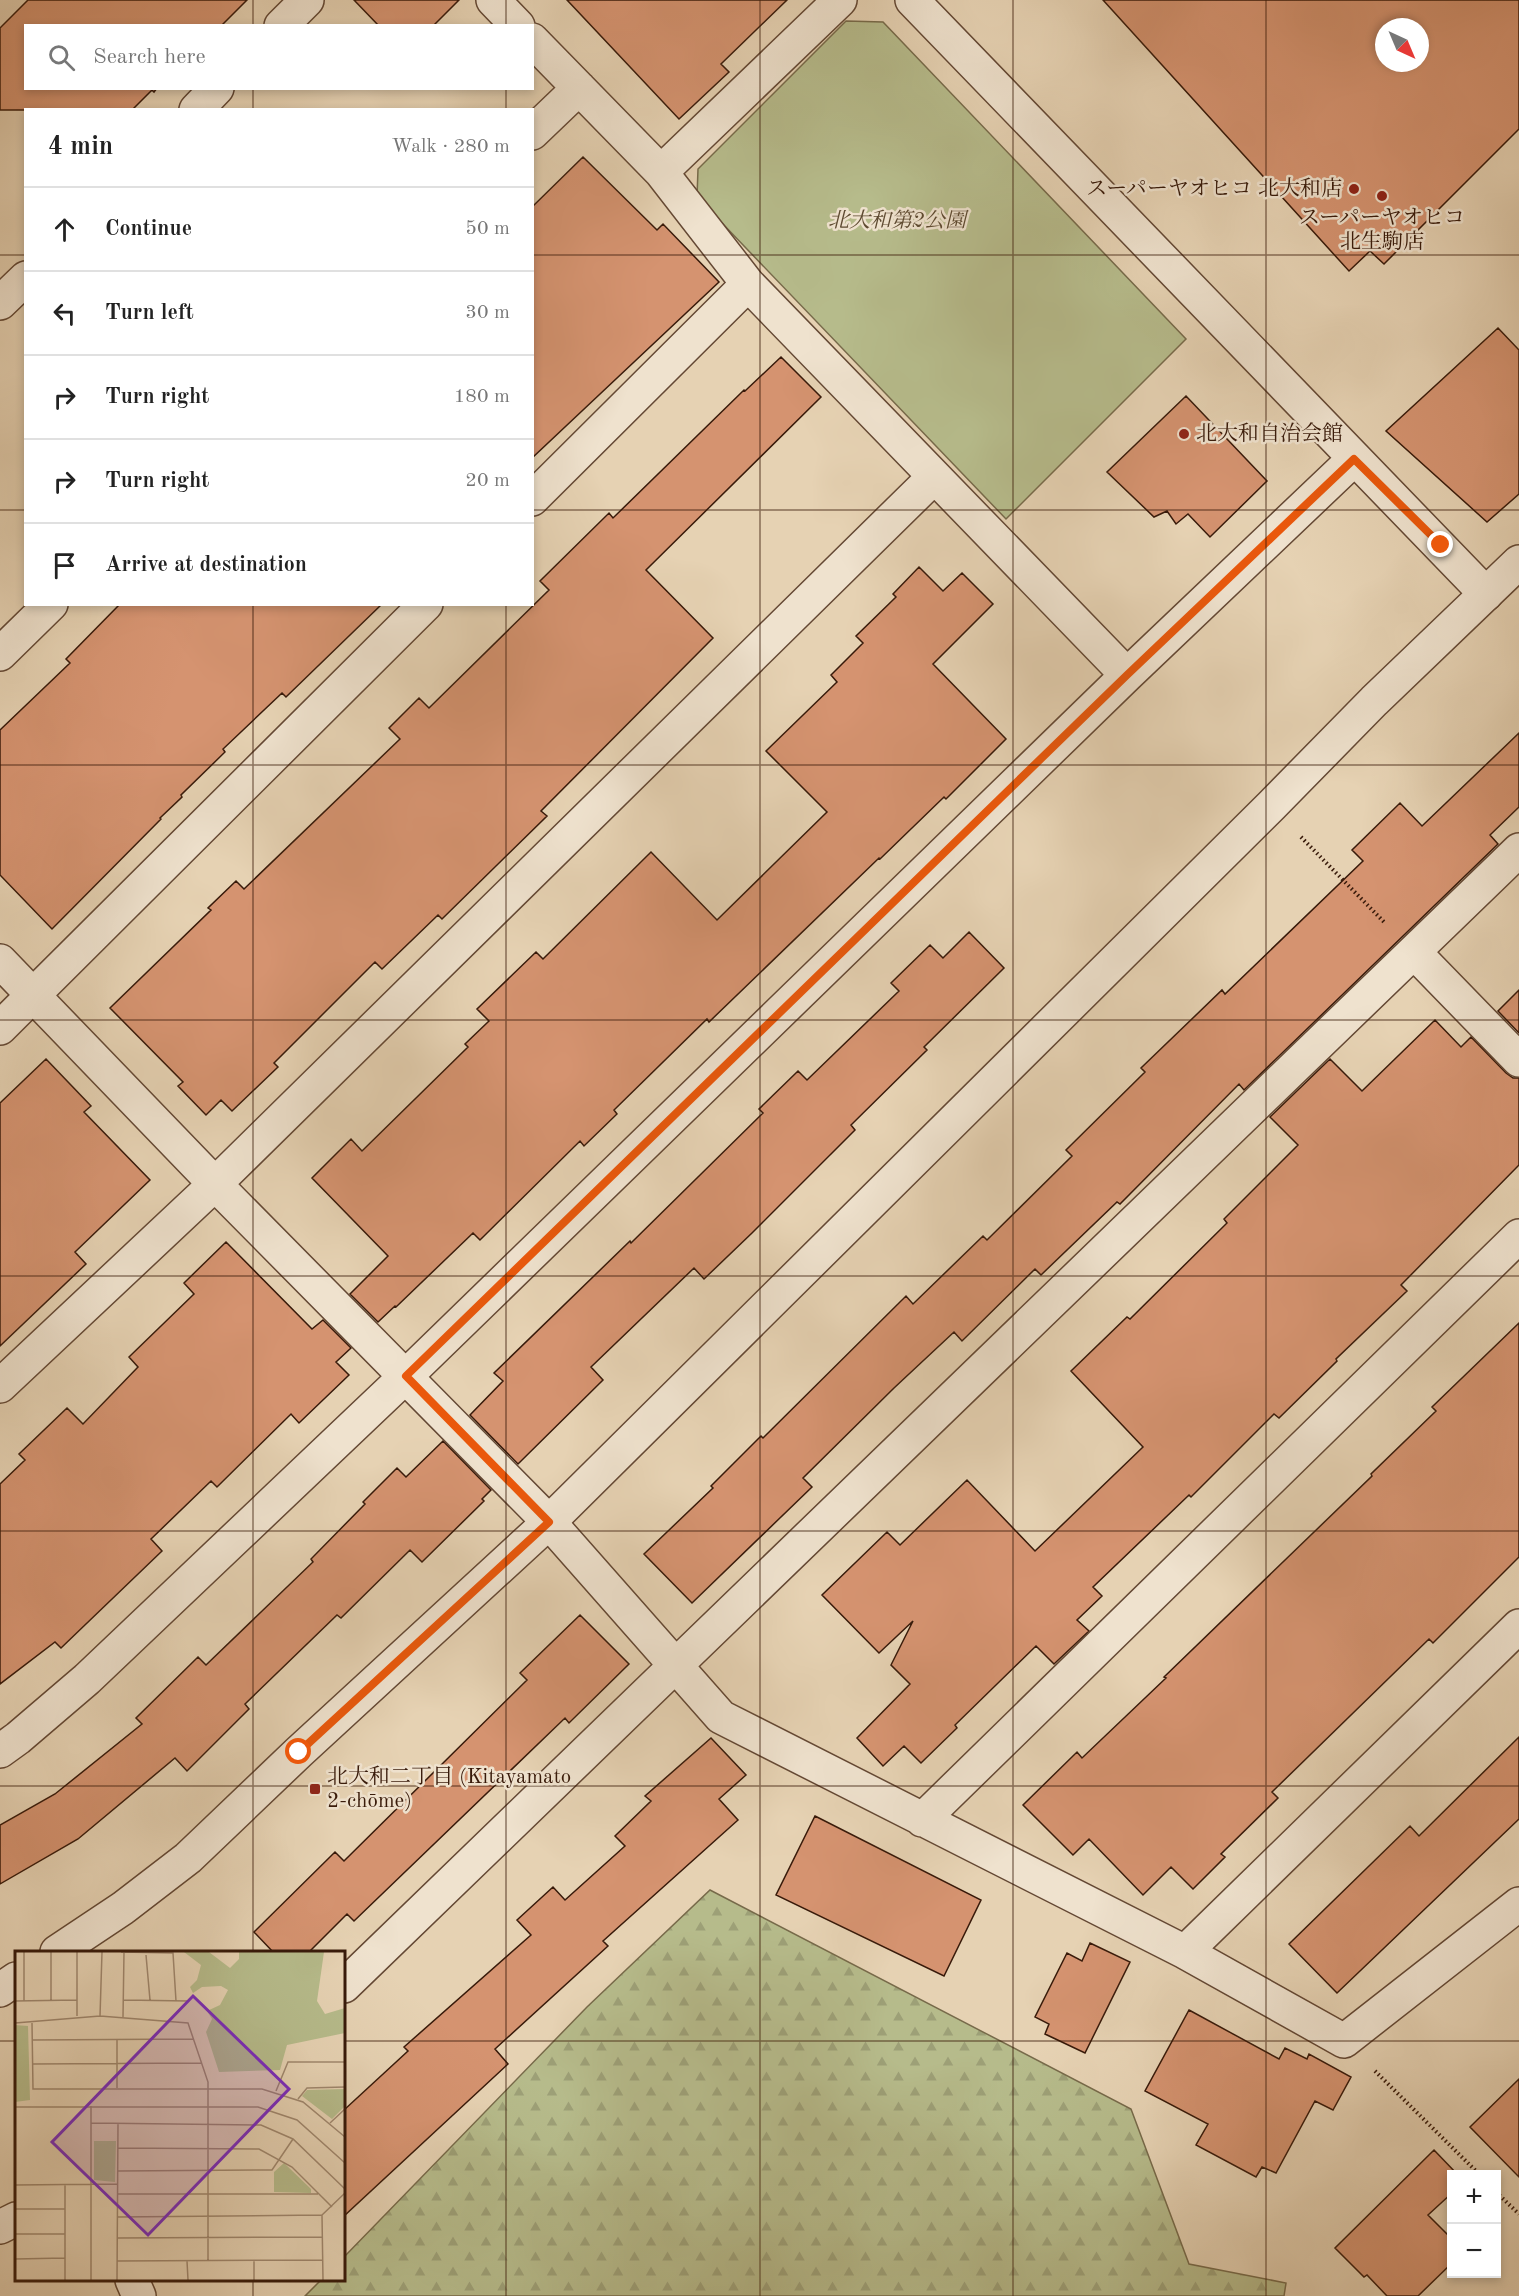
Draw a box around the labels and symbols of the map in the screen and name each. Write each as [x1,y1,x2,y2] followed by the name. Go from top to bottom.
[1375,18,1429,72] north arrow
[1086,177,1342,200] place label: スーパーヤオヒコ 北大和店
[1347,182,1361,196] marker: スーパーヤオヒコ 北大和店
[1375,189,1389,203] marker: スーパーヤオヒコ 北生駒店
[1299,207,1465,253] place label: スーパーヤオヒコ 北生駒店
[828,209,969,232] park label: 北大和第2公園
[1196,422,1343,445] place label: 北大和自治会館
[1177,427,1191,441] marker: 北大和自治会館
[1427,531,1453,557] route end
[285,1738,311,1764] route start
[327,1765,571,1812] place label: 北大和二丁目 (Kitayamato 2-chōme)
[308,1782,322,1796] marker: 北大和二丁目 (Kitayamato 2-chōme)
[15,1951,345,2281] inset map

